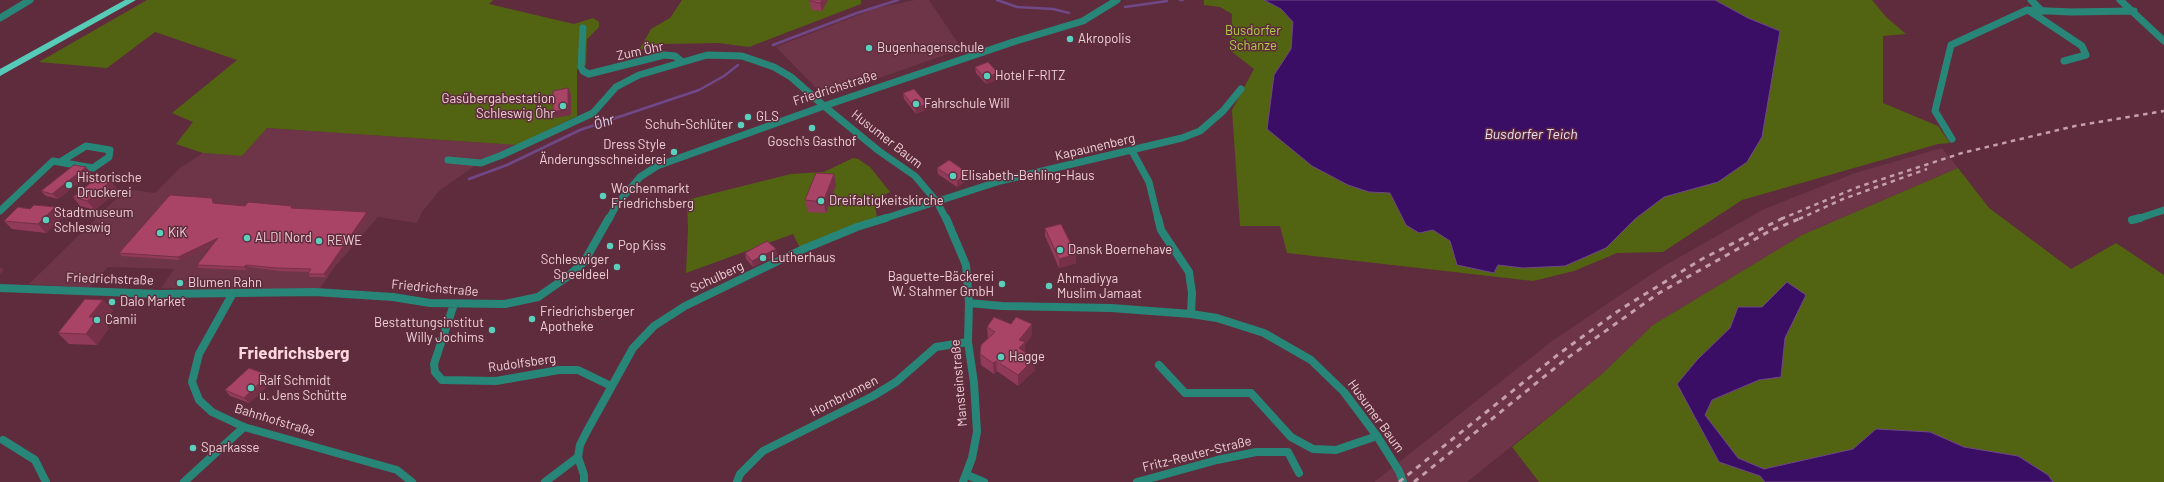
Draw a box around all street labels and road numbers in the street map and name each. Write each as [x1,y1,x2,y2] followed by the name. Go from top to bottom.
[615,38,665,64] street label: Zum Öhr
[791,67,879,109] street label: Friedrichstraße
[848,106,926,172] street label: Husumer Baum
[1053,130,1137,164] street label: Kapaunenberg
[688,258,746,296] street label: Schulberg
[66,270,154,288] street label: Friedrichstraße
[391,276,479,300] street label: Friedrichstraße
[947,339,971,427] street label: Mansteinstraße
[487,351,557,375] street label: Rudolfsberg
[808,372,880,420] street label: Hornbrunnen
[1344,377,1408,455] street label: Husumer Baum
[233,400,317,440] street label: Bahnhofstraße
[1141,433,1253,475] street label: Fritz-Reuter-Straße

